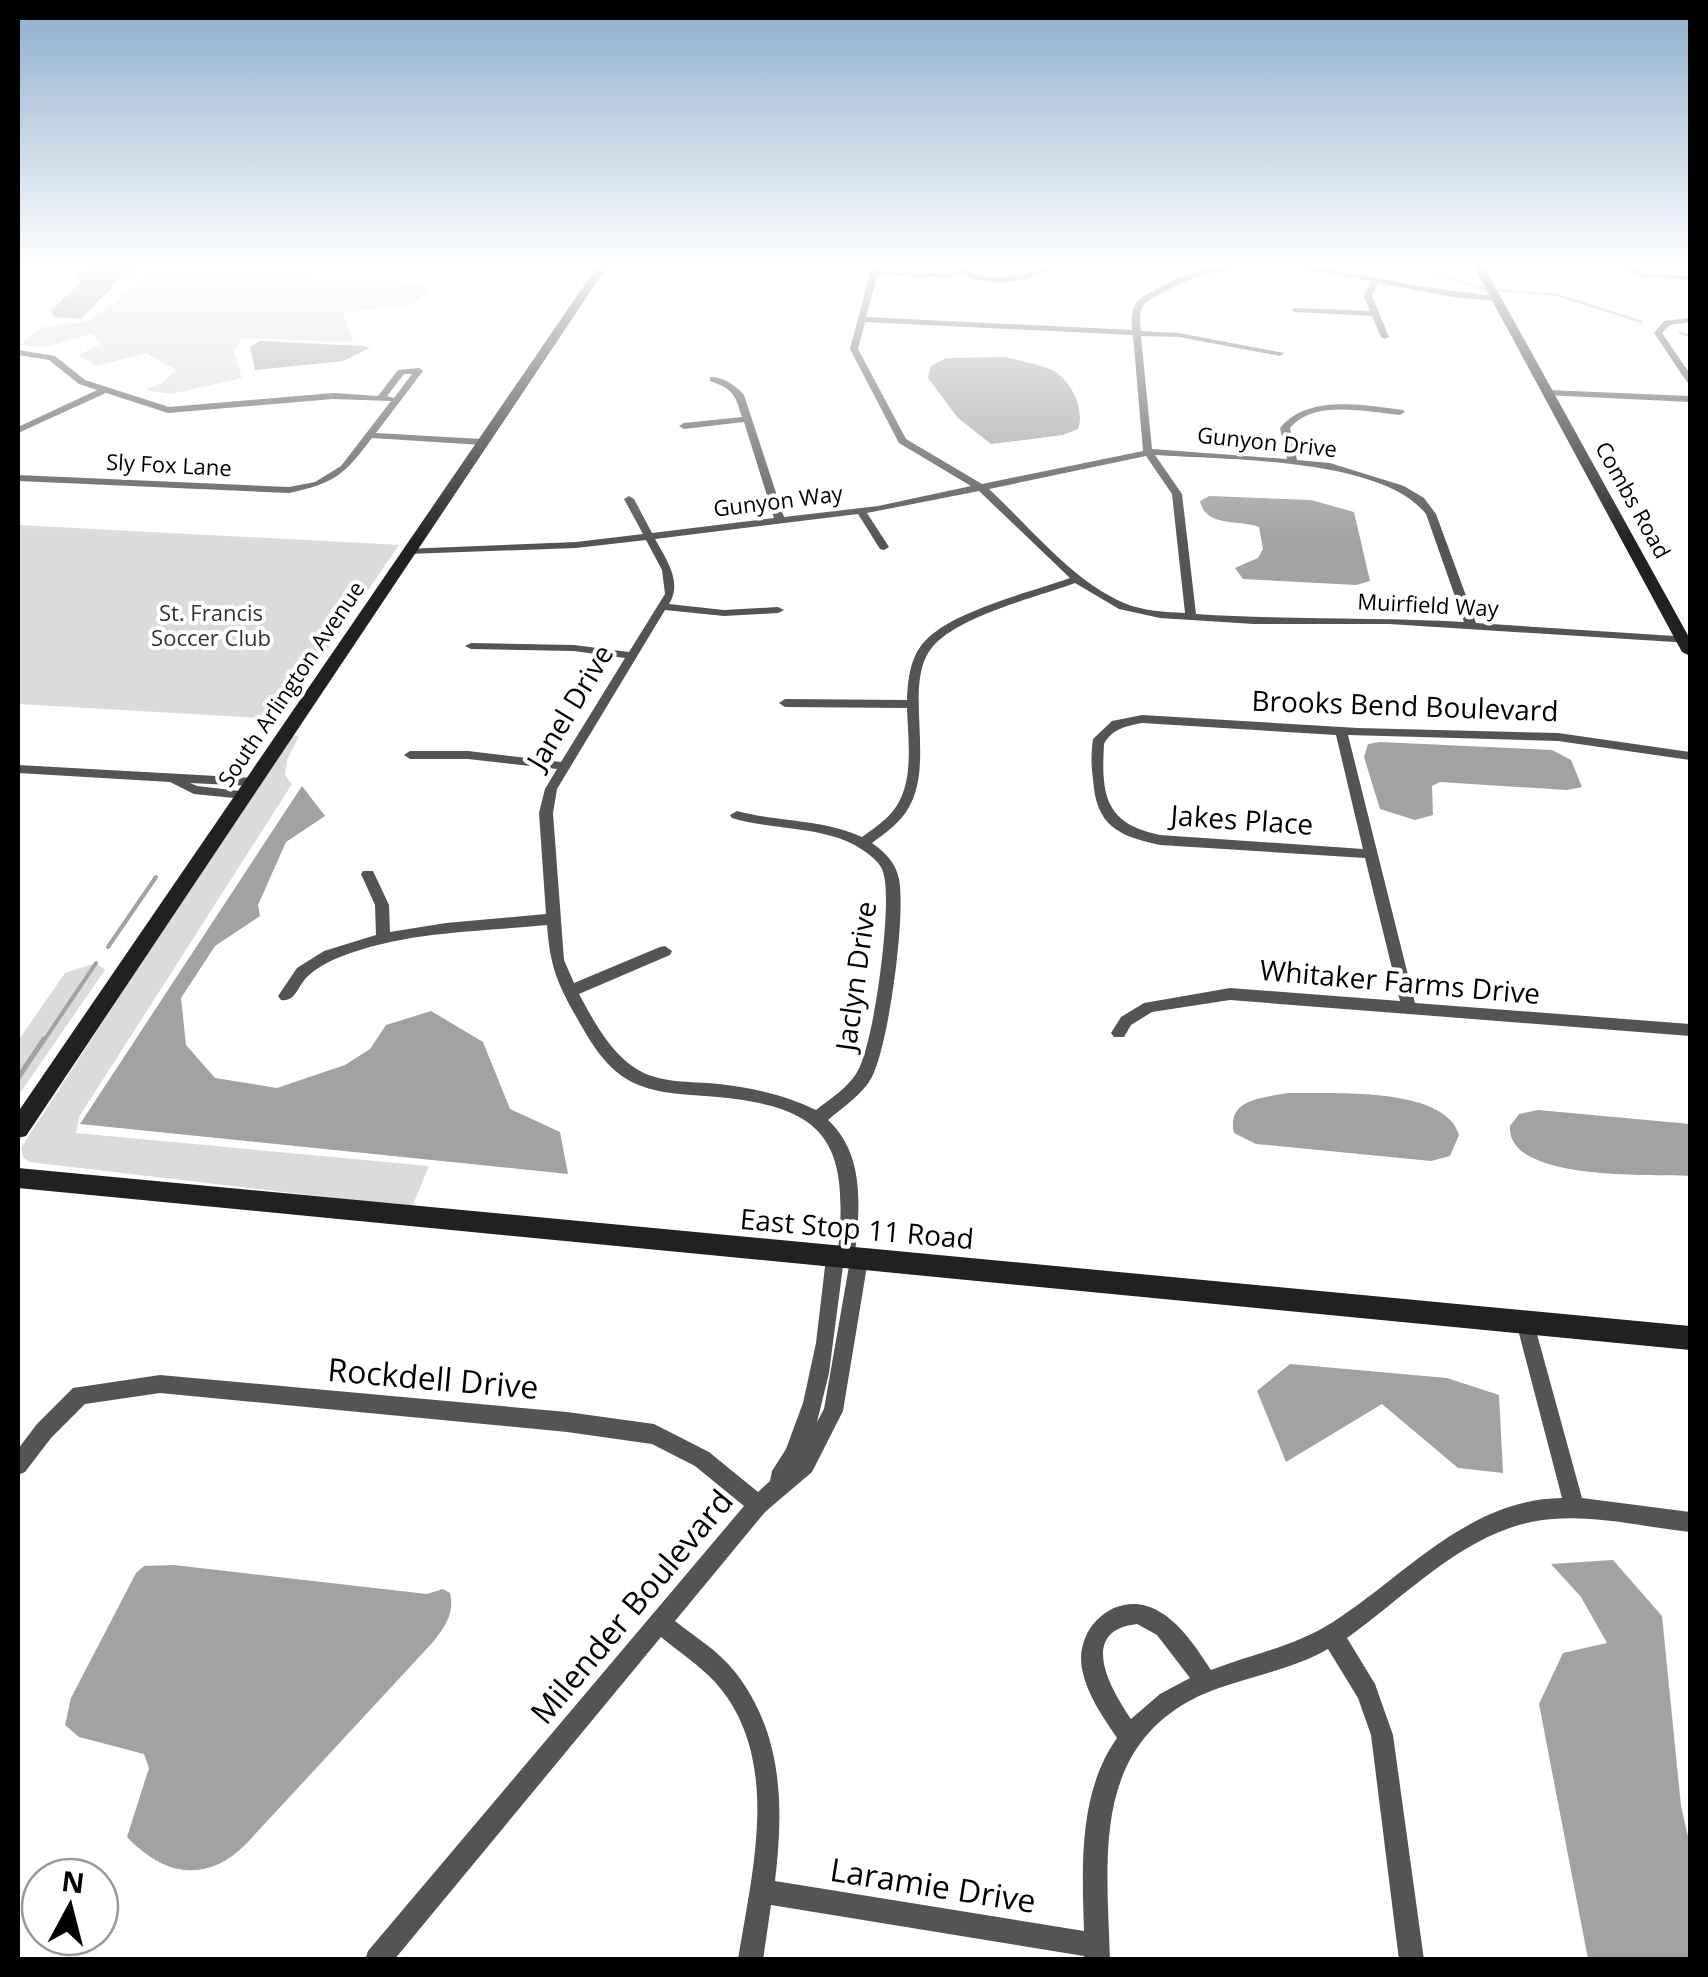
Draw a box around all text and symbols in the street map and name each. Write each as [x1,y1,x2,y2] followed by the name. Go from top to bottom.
[1196,419,1338,463] street label: Gunyon Drive
[1589,436,1678,563] street label: Combs Road
[105,446,233,482] street label: Sly Fox Lane
[712,477,845,523] street label: Gunyon Way
[210,575,370,792] street label: South Arlington Avenue
[1357,585,1500,623] street label: Muirfield Way
[151,597,271,652] park label: St. Francis Soccer Club
[516,637,621,778] street label: Janel Drive
[1251,681,1559,729] street label: Brooks Bend Boulevard
[1167,795,1315,843] street label: Jakes Place
[825,899,884,1056] street label: Jaclyn Drive
[1258,950,1542,1012] street label: Whitaker Farms Drive
[739,1199,976,1257] street label: East Stop 11 Road
[326,1347,540,1408] street label: Rockdell Drive
[520,1480,742,1732] street label: Milender Boulevard
[827,1847,1039,1922] street label: Laramie Drive
[20,1857,120,1957] north arrow
[60,1861,87,1901] text: N

